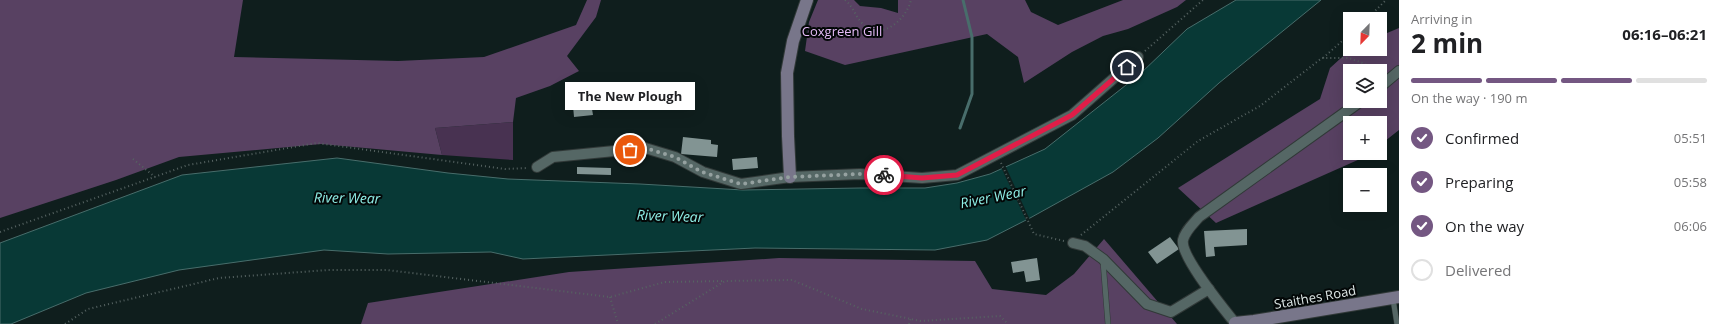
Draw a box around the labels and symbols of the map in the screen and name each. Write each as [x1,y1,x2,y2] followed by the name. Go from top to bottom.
[1343,12,1387,56] north arrow
[802,22,882,40] park label: Coxgreen Gill
[1110,50,1144,84] pin
[565,82,695,110] callout: The New Plough
[613,133,647,167] pin
[864,155,904,195] courier
[958,181,1028,212] water label: River Wear
[314,187,381,208] water label: River Wear
[636,205,704,226] water label: River Wear
[1273,281,1357,313] street label: Staithes Road

